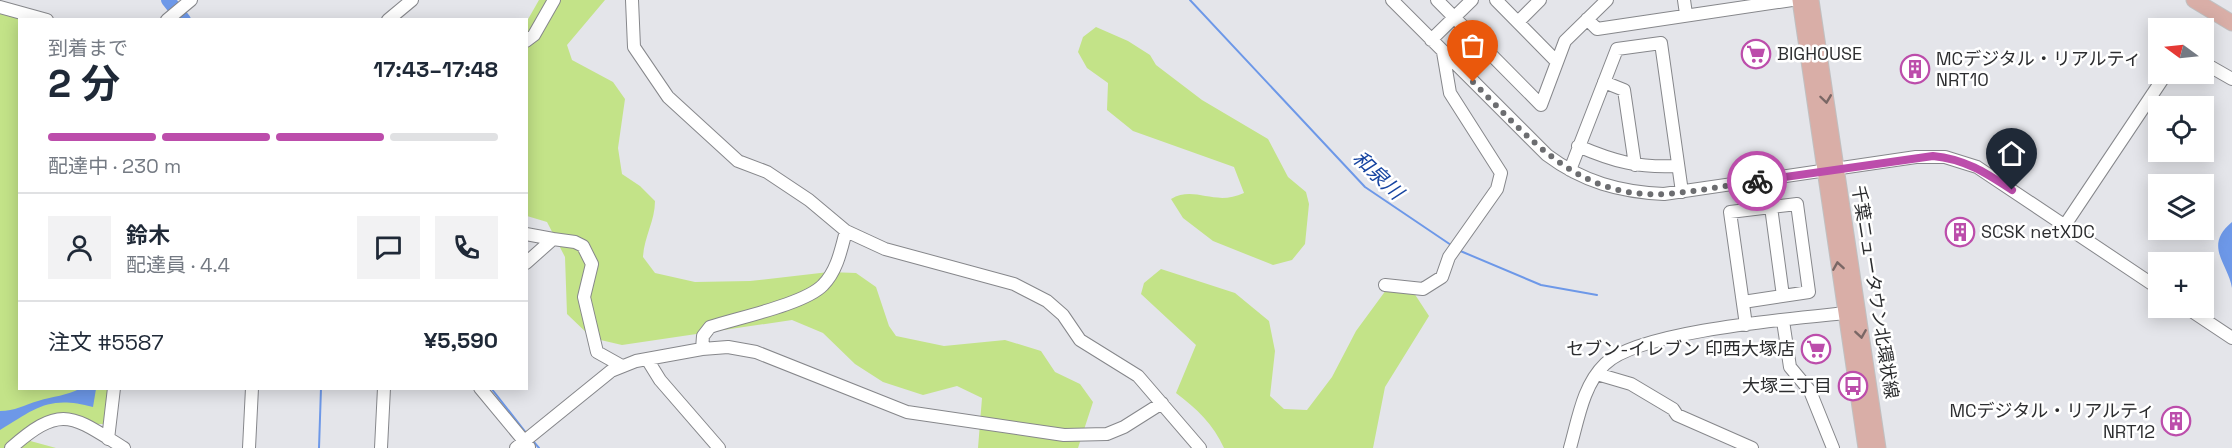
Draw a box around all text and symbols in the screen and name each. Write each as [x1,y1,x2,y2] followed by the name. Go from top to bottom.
[2148,18,2214,84] north arrow
[2148,18,2214,318] map controls
[1447,20,1498,82] pin
[1456,29,1489,62] icon: bag
[48,35,128,61] text: 到着まで
[1740,38,1772,70] supermarket icon: BIGHOUSE
[1777,42,1862,65] place label: BIGHOUSE
[1936,47,2142,91] place label: MCデジタル・リアルティ NRT10
[1899,53,1931,85] building icon: MCデジタル・リアルティ NRT10
[373,55,498,83] text: 17:43–17:48
[48,59,120,108] text: 2 分
[1820,95,1832,104] one-way arrow
[2148,96,2214,162] button: locate
[1986,128,2037,190] pin
[1995,137,2028,170] icon: home
[1347,145,1410,206] water label: 和泉川
[1727,151,1787,211] courier
[48,153,181,179] text: 配達中 · 230 m
[1741,165,1774,198] icon: bike
[2148,174,2214,240] button: layers
[1847,183,1904,400] street label: 千葉ニュータウン北環状線
[48,216,111,279] button: person
[357,216,420,279] button: chat
[435,216,498,279] button: phone
[1944,216,1976,248] building icon: SCSK netXDC
[1981,220,2095,243] place label: SCSK netXDC
[126,221,170,249] text: 鈴木
[126,252,230,278] text: 配達員 · 4.4
[2148,252,2214,318] button: +
[1832,261,1844,270] one-way arrow
[424,326,498,354] text: ¥5,590
[48,328,164,356] text: 注文 #5587
[1855,329,1867,338] one-way arrow
[1800,333,1832,365] supermarket icon: セブン-イレブン 印西大塚店
[1566,337,1795,360] place label: セブン-イレブン 印西大塚店
[1837,370,1869,402] bus stop icon: 大塚三丁目
[1742,374,1832,397] place label: 大塚三丁目
[1949,399,2155,443] place label: MCデジタル・リアルティ NRT12
[2160,405,2192,437] building icon: MCデジタル・リアルティ NRT12

